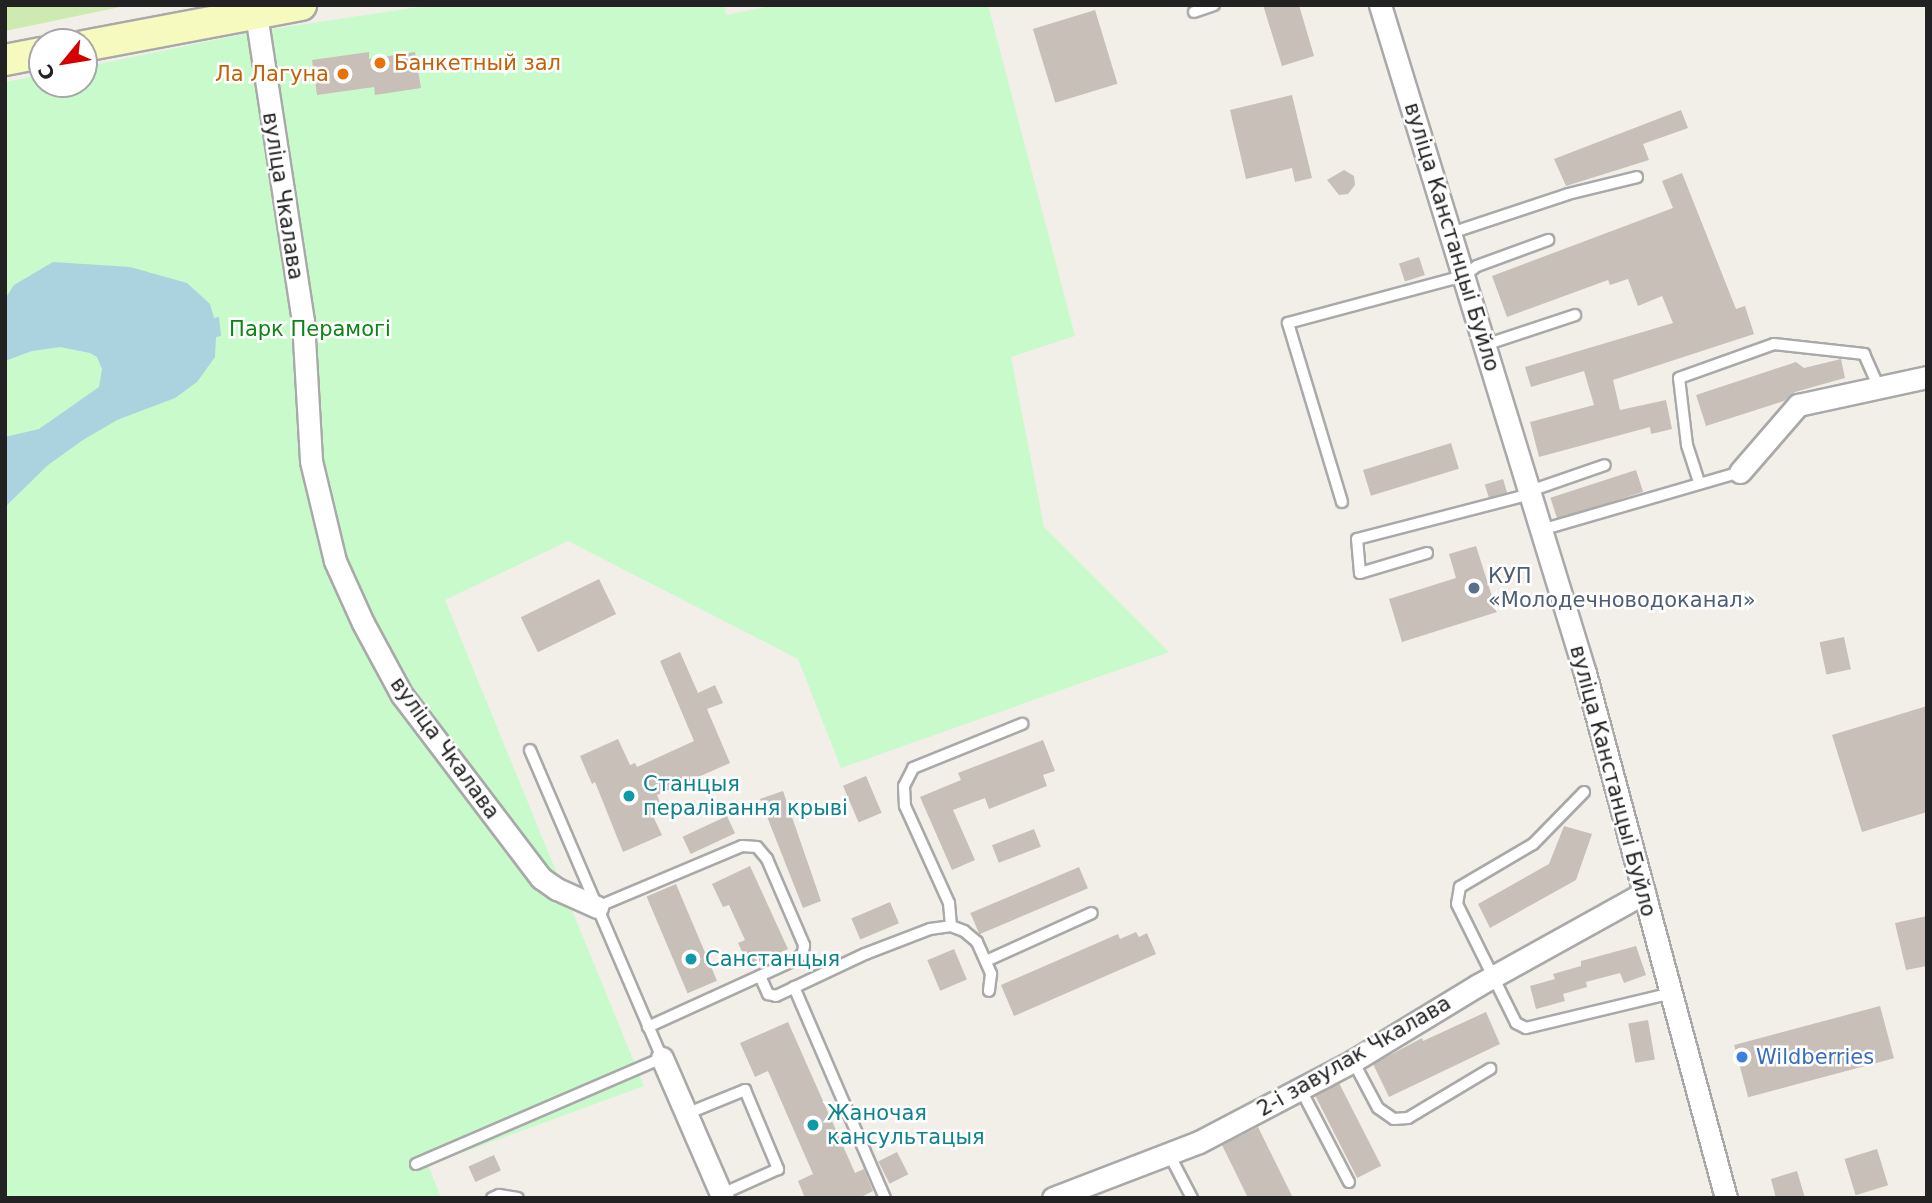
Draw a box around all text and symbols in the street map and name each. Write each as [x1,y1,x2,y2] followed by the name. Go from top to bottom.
[28,28,98,98] north arrow
[394,50,561,76] place label: Банкетный зал
[372,55,388,71] marker: Банкетный зал
[34,61,60,84] text: С
[215,61,329,87] place label: Ла Лагуна
[335,66,351,82] marker: Ла Лагуна
[1399,99,1505,375] street label: вуліца Канстанцыі Буйло
[257,110,309,282] street label: вуліца Чкалава
[229,316,391,342] park label: Парк Перамогі
[1488,563,1756,613] place label: КУП «Молодечноводоканал»
[1466,580,1482,596] marker: КУП «Молодечноводоканал»
[1565,643,1661,919] street label: вуліца Канстанцыі Буйло
[385,672,505,824] street label: вуліца Чкалава
[643,771,848,821] place label: Станцыя пералівання крыві
[621,788,637,804] marker: Станцыя пералівання крыві
[705,946,840,972] place label: Санстанцыя
[683,951,699,967] marker: Санстанцыя
[1253,990,1455,1122] street label: 2-і завулак Чкалава
[1756,1044,1874,1070] place label: Wildberries
[1734,1049,1750,1065] marker: Wildberries
[827,1100,985,1150] place label: Жаночая кансультацыя
[805,1117,821,1133] marker: Жаночая кансультацыя

